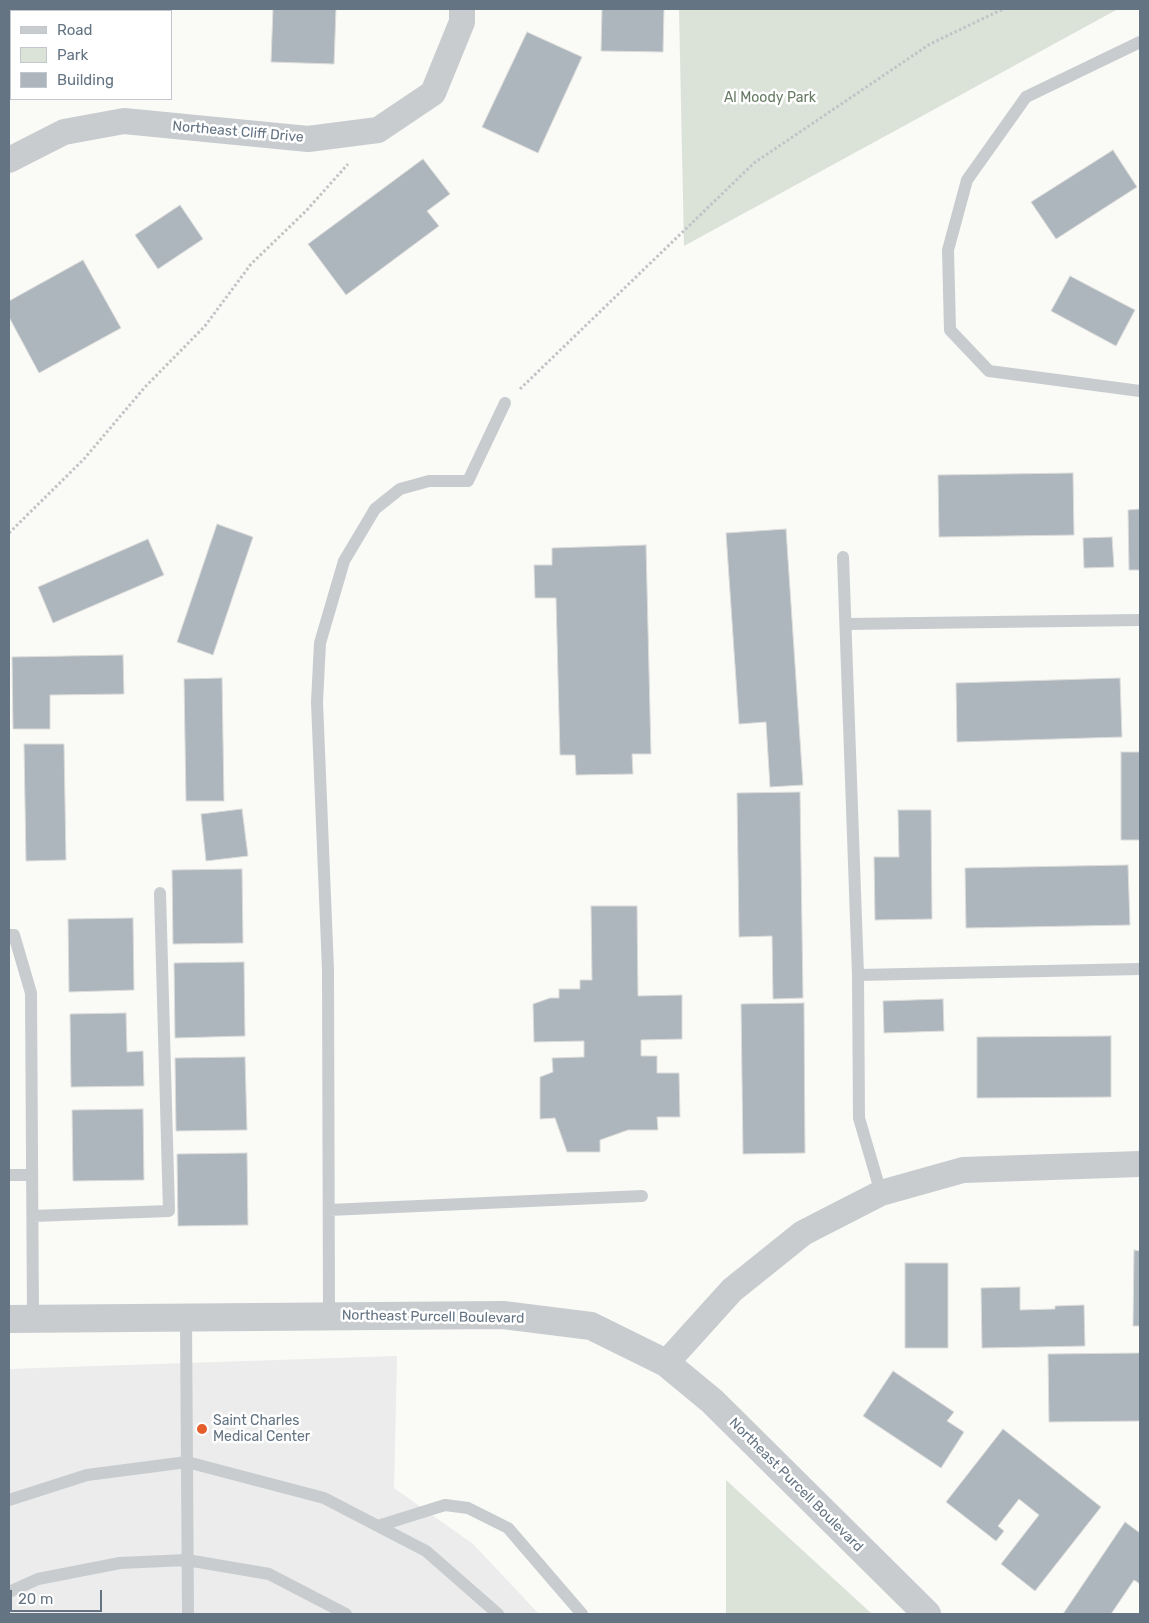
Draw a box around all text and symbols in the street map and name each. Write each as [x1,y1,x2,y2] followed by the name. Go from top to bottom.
[10,10,172,100] legend
[57,21,93,39] text: Road
[57,46,88,64] text: Park
[57,71,114,89] text: Building
[724,90,816,106] park label: Al Moody Park
[172,118,304,146] street label: Northeast Cliff Drive
[342,1307,524,1327] street label: Northeast Purcell Boulevard
[213,1413,310,1445] place label: Saint Charles Medical Center
[726,1415,866,1555] street label: Northeast Purcell Boulevard
[195,1422,209,1436] marker: Saint Charles Medical Center
[12,1580,105,1612] scale bar
[18,1590,53,1608] text: 20 m

